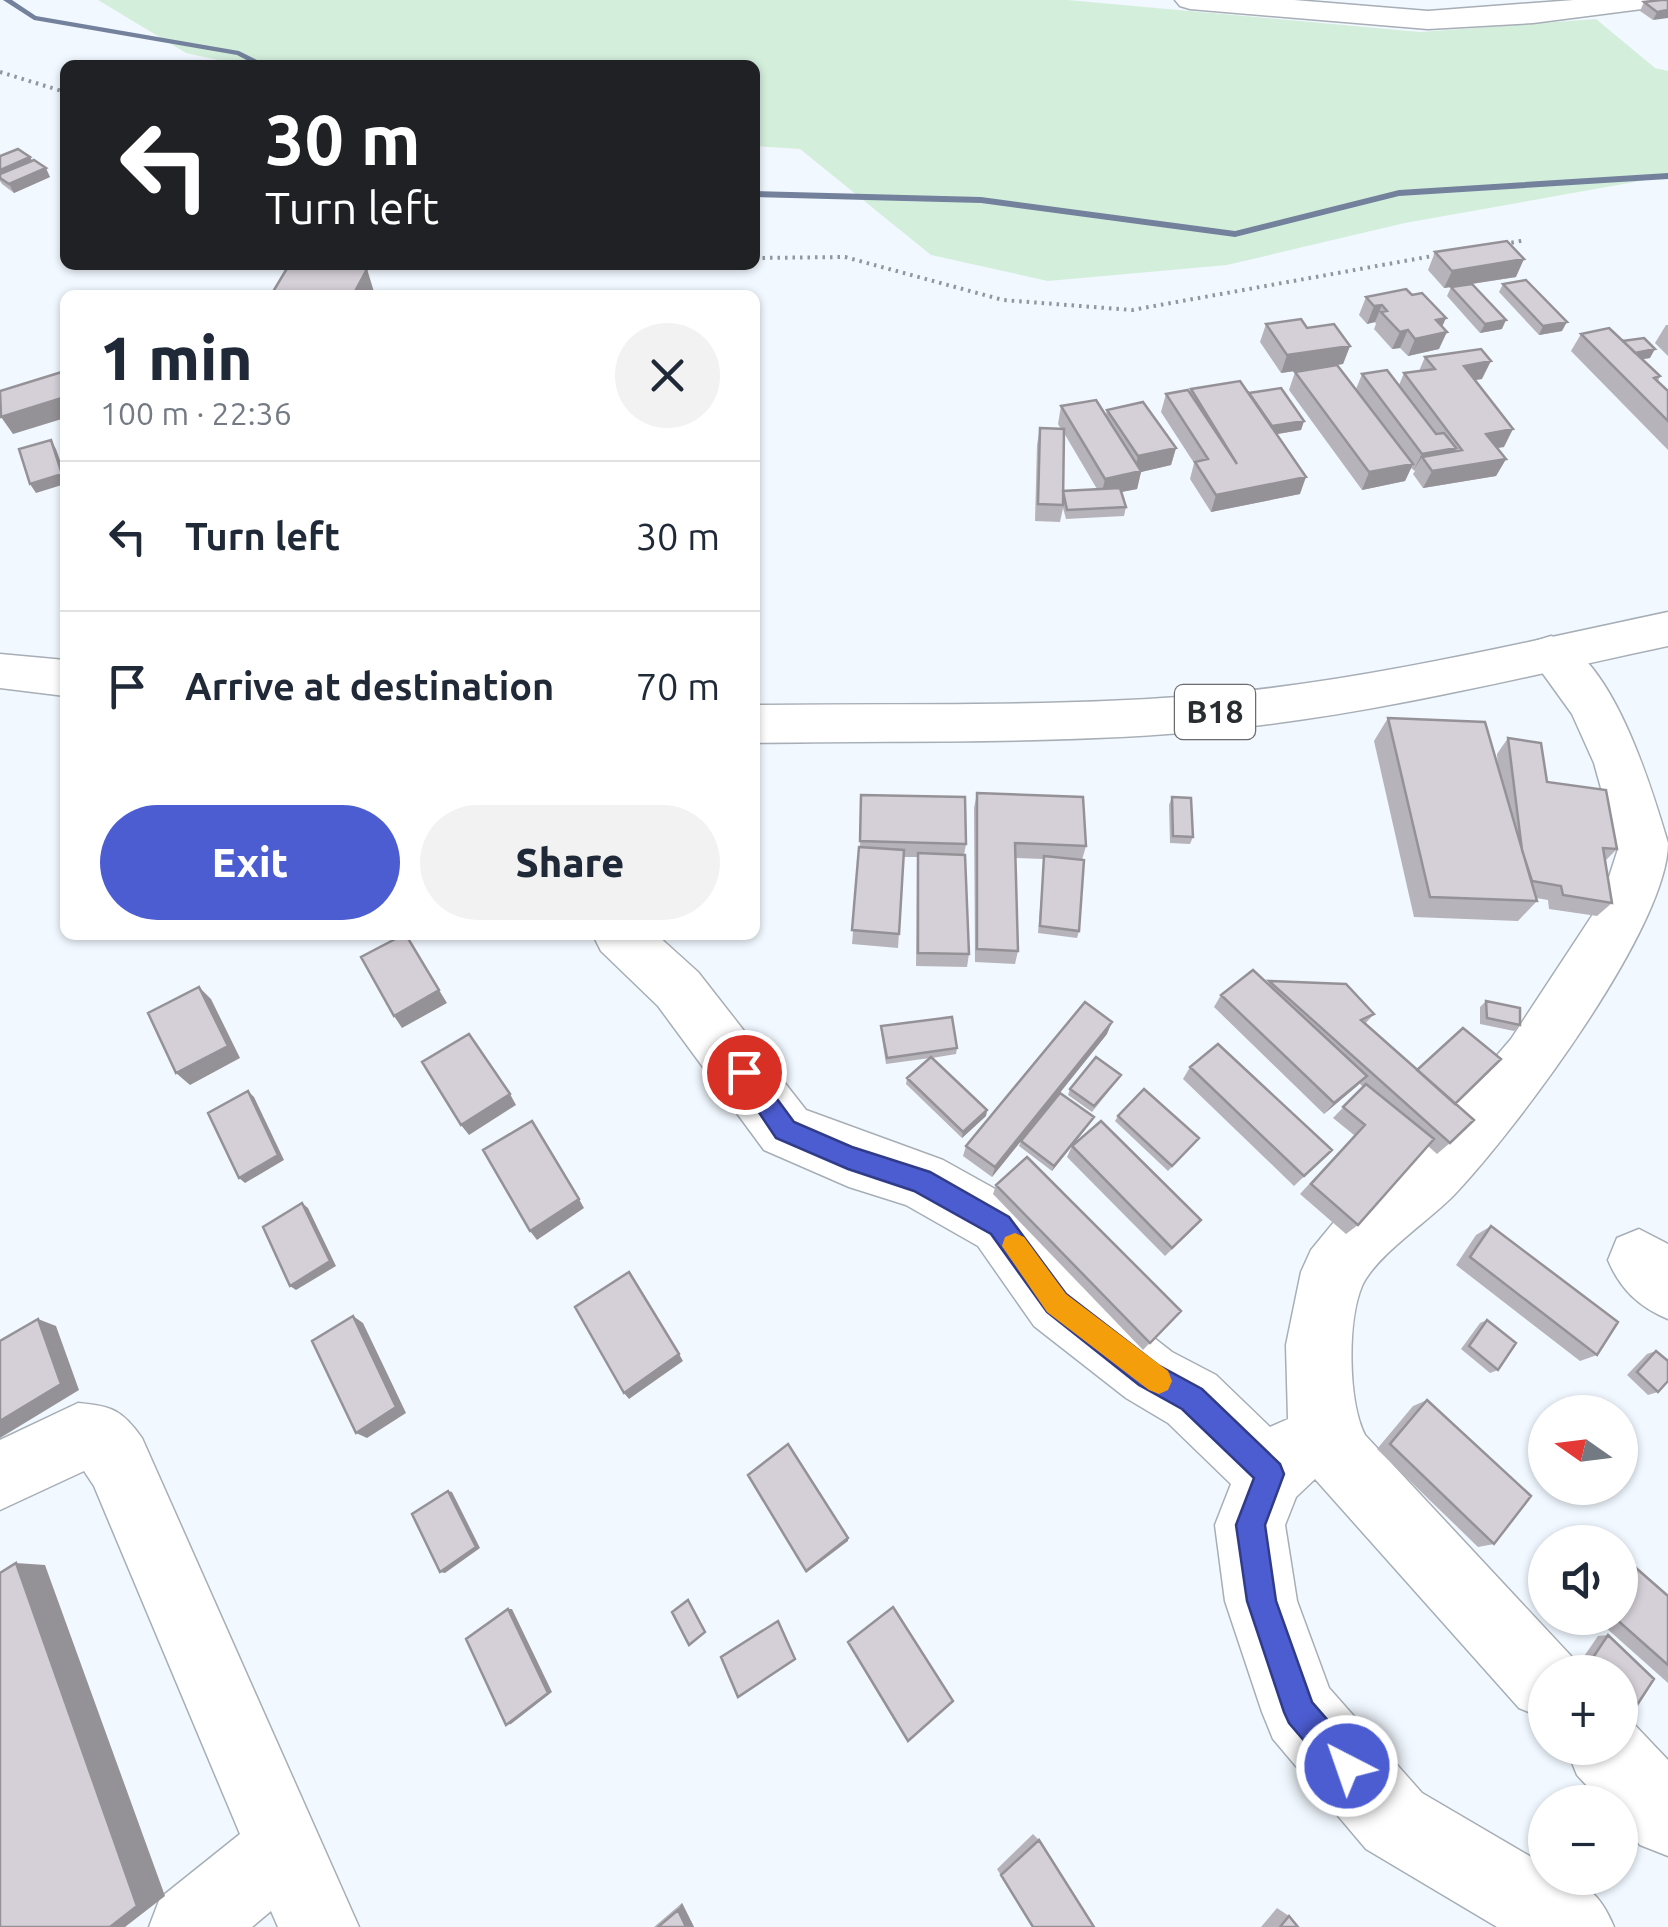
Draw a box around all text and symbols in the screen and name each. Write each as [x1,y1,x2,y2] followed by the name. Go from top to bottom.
[100,100,230,230] icon: left
[265,100,421,178] text: 30 m
[265,182,439,233] text: Turn left
[615,323,720,428] button: close
[100,324,253,391] text: 1 min
[100,395,292,431] text: 100 m · 22:36
[100,509,155,564] icon: left
[185,515,340,557] text: Turn left
[636,515,720,557] text: 30 m
[100,659,155,714] icon: arrive
[185,665,554,707] text: Arrive at destination
[636,665,720,707] text: 70 m
[1175,685,1255,739] road number: B18
[100,805,400,920] button: Exit
[420,805,720,920] button: Share
[702,1030,787,1115] pin
[717,1045,772,1100] icon: arrive
[1528,1395,1638,1505] north arrow
[1528,1395,1638,1895] map controls
[1528,1525,1638,1635] button: sound
[1528,1655,1638,1765] button: +
[1295,1714,1399,1818] position arrow
[1528,1785,1638,1895] button: −

